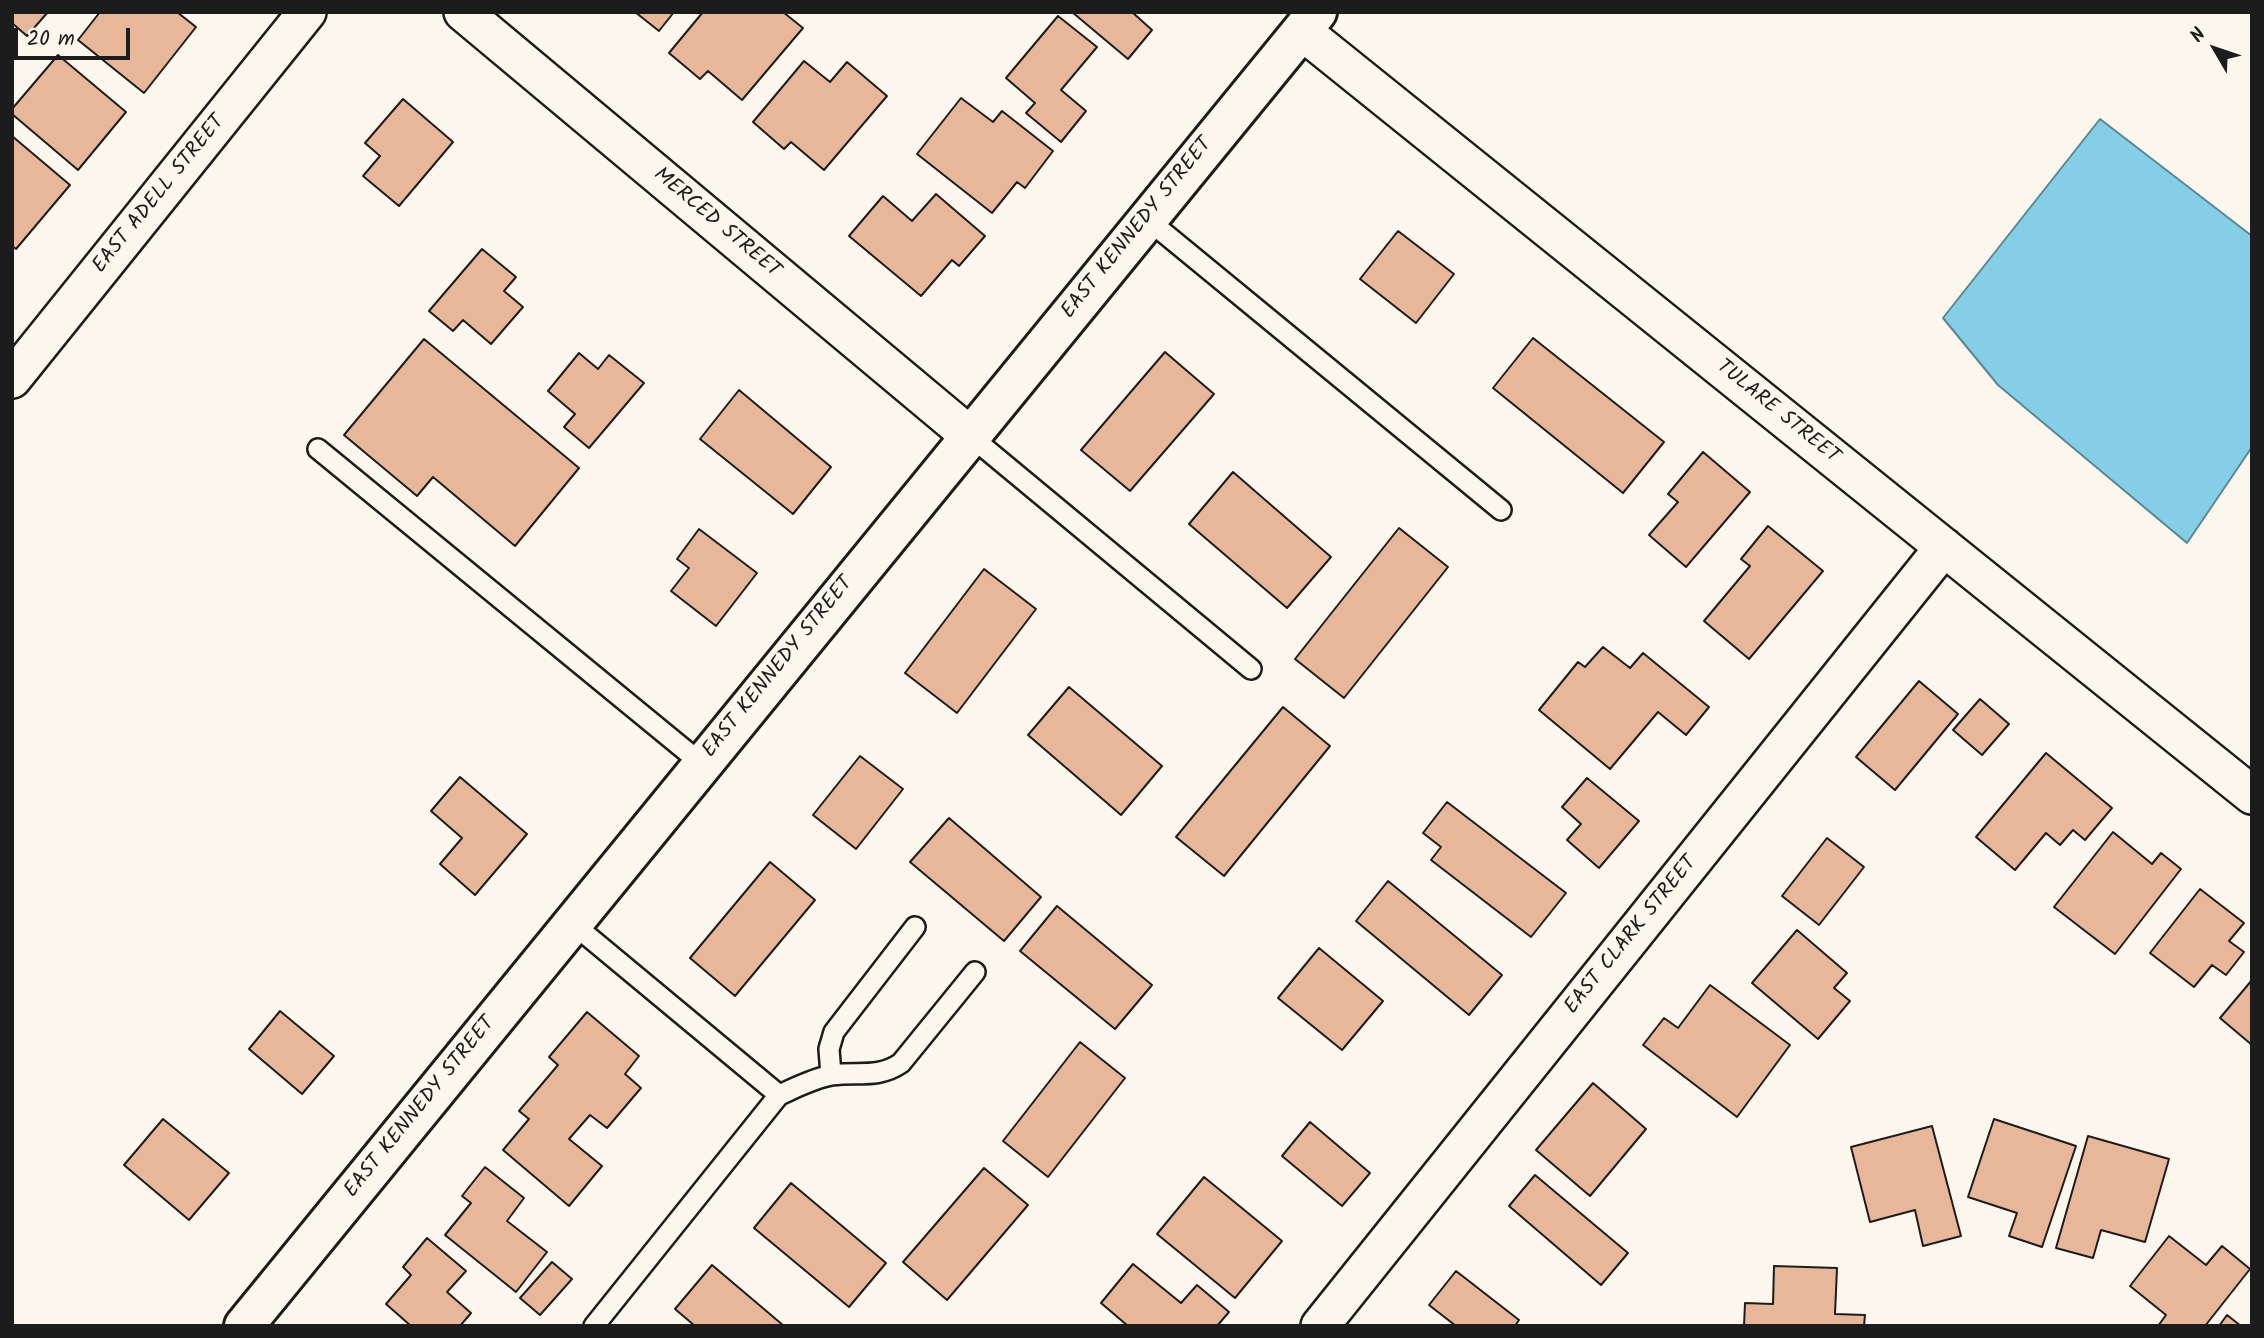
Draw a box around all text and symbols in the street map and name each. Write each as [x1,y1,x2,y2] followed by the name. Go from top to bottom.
[18,14,133,58] scale bar
[2180,14,2250,84] north arrow
[2183,22,2214,50] text: N
[27,23,75,56] text: 20 m
[88,111,232,279] street label: EAST ADELL STREET
[1057,133,1219,325] street label: EAST KENNEDY STREET
[647,163,785,285] street label: MERCED STREET
[1710,356,1844,470] street label: TULARE STREET
[698,572,860,764] street label: EAST KENNEDY STREET
[1560,852,1704,1020] street label: EAST CLARK STREET
[340,1012,502,1204] street label: EAST KENNEDY STREET

